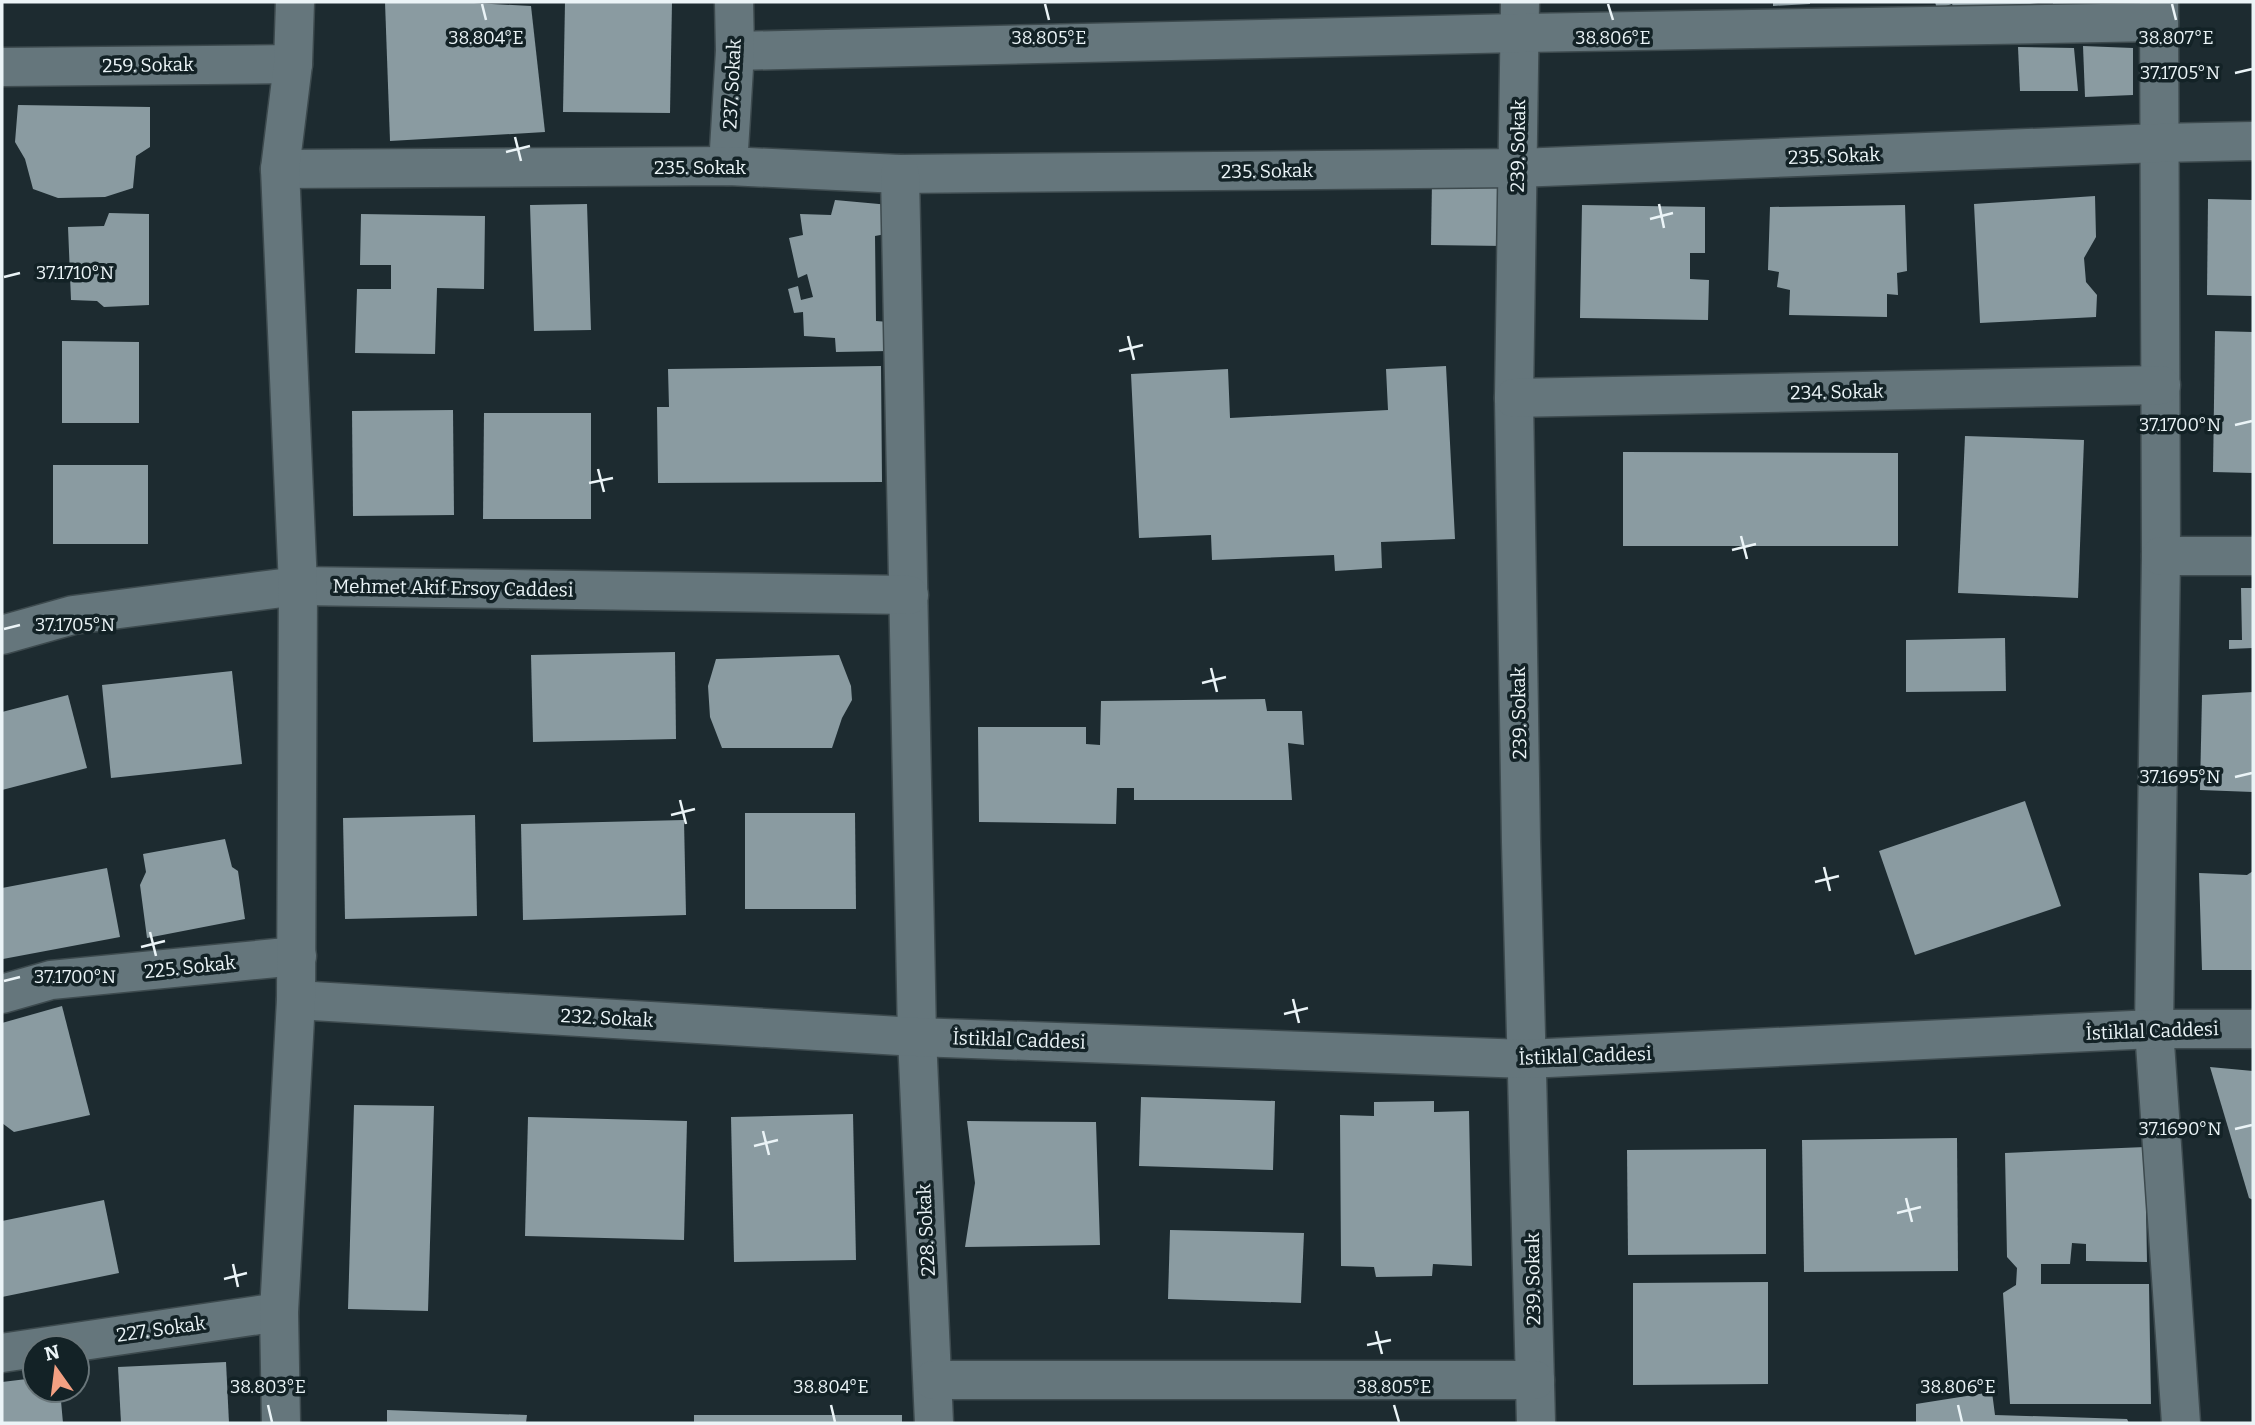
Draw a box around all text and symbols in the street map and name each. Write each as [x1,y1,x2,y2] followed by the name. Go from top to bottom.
[448,27,524,49] text: 38.804°E
[1012,27,1086,49] text: 38.805°E
[1575,27,1651,49] text: 38.806°E
[2138,27,2214,49] text: 38.807°E
[718,38,746,130] street label: 237. Sokak
[102,53,194,77] street label: 259. Sokak
[2140,62,2220,84] text: 37.1705°N
[1506,99,1530,192] street label: 239. Sokak
[1788,143,1881,169] street label: 235. Sokak
[654,156,746,179] street label: 235. Sokak
[1221,159,1314,183] street label: 235. Sokak
[36,262,114,284] text: 37.1710°N
[1790,380,1884,404] street label: 234. Sokak
[2139,414,2221,436] text: 37.1700°N
[332,574,574,602] street label: Mehmet Akif Ersoy Caddesi
[35,614,115,636] text: 37.1705°N
[1507,666,1531,759] street label: 239. Sokak
[2140,766,2221,788] text: 37.1695°N
[143,951,237,983] street label: 225. Sokak
[34,966,116,988] text: 37.1700°N
[560,1004,654,1032] street label: 232. Sokak
[2085,1017,2219,1045] street label: İstiklal Caddesi
[952,1026,1086,1054] street label: İstiklal Caddesi
[1518,1042,1652,1070] street label: İstiklal Caddesi
[2139,1118,2221,1140] text: 37.1690°N
[912,1183,940,1277] street label: 228. Sokak
[1521,1232,1545,1325] street label: 239. Sokak
[115,1311,207,1347] street label: 227. Sokak
[21,1334,91,1404] north arrow
[42,1340,62,1366] text: N
[230,1376,306,1398] text: 38.803°E
[793,1376,869,1398] text: 38.804°E
[1357,1376,1431,1398] text: 38.805°E
[1920,1376,1996,1398] text: 38.806°E

